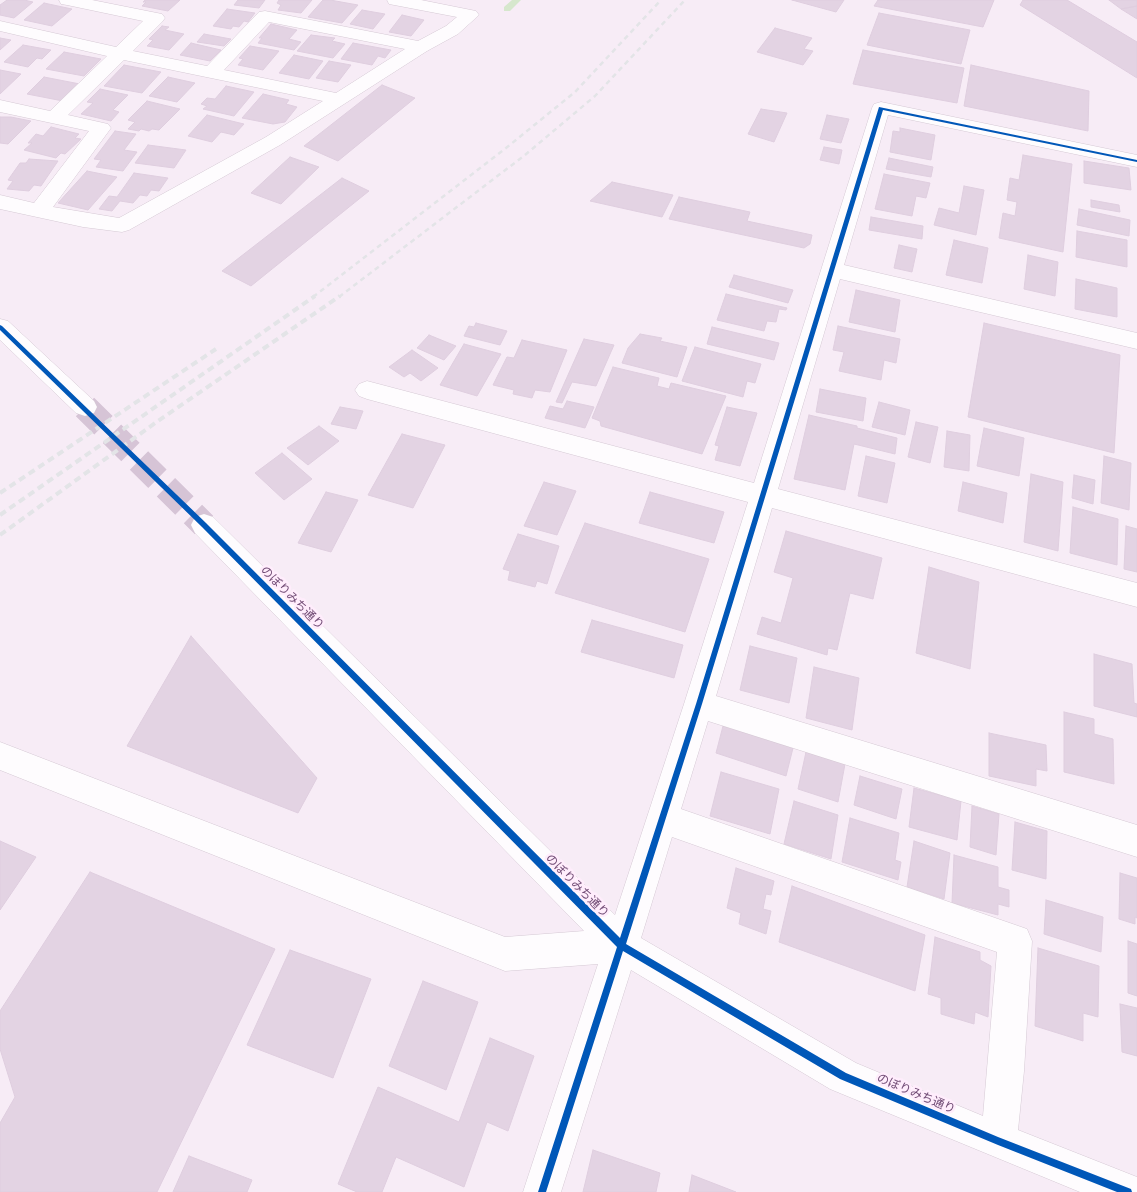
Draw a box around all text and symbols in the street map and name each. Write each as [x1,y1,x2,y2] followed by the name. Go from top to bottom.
[257,563,327,633] street label: のぼりみち通り
[542,851,612,921] street label: のぼりみち通り
[875,1071,957,1117] street label: のぼりみち通り

